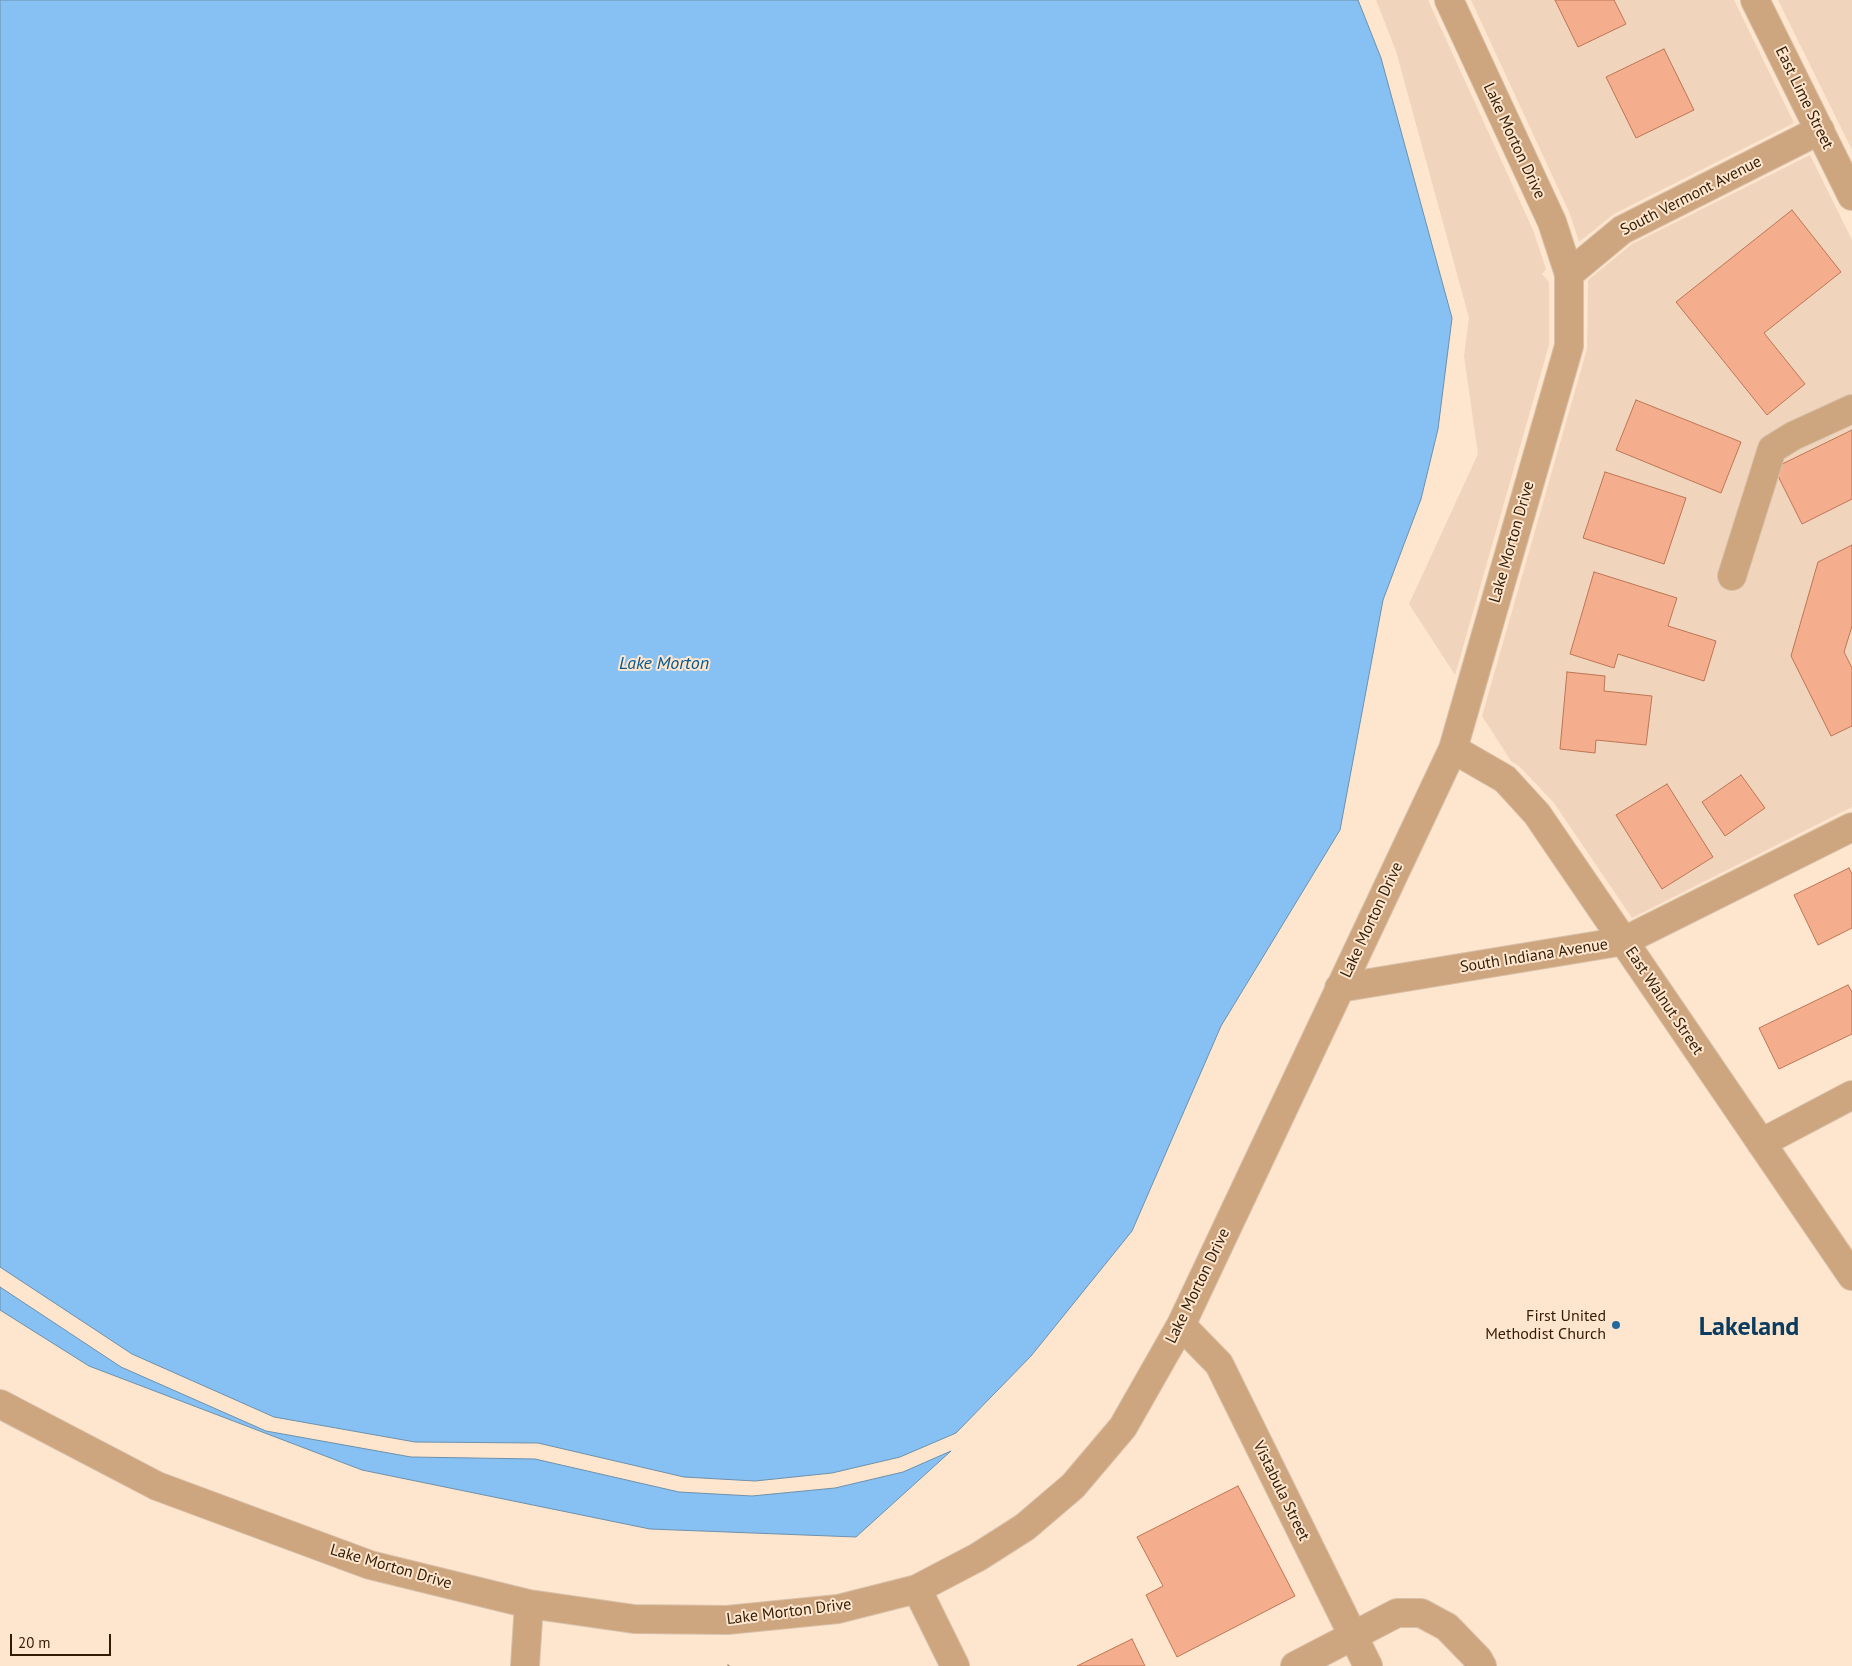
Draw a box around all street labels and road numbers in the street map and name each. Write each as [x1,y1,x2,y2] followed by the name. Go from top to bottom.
[1771,44,1837,152] street label: East Lime Street
[1479,80,1549,202] street label: Lake Morton Drive
[1617,152,1765,240] street label: South Vermont Avenue
[1485,479,1539,605] street label: Lake Morton Drive
[1337,859,1407,981] street label: Lake Morton Drive
[1459,935,1609,977] street label: South Indiana Avenue
[1621,943,1707,1059] street label: East Walnut Street
[1162,1225,1234,1347] street label: Lake Morton Drive
[1249,1438,1313,1544] street label: Vistabula Street
[328,1540,454,1594] street label: Lake Morton Drive
[725,1595,853,1629] street label: Lake Morton Drive

